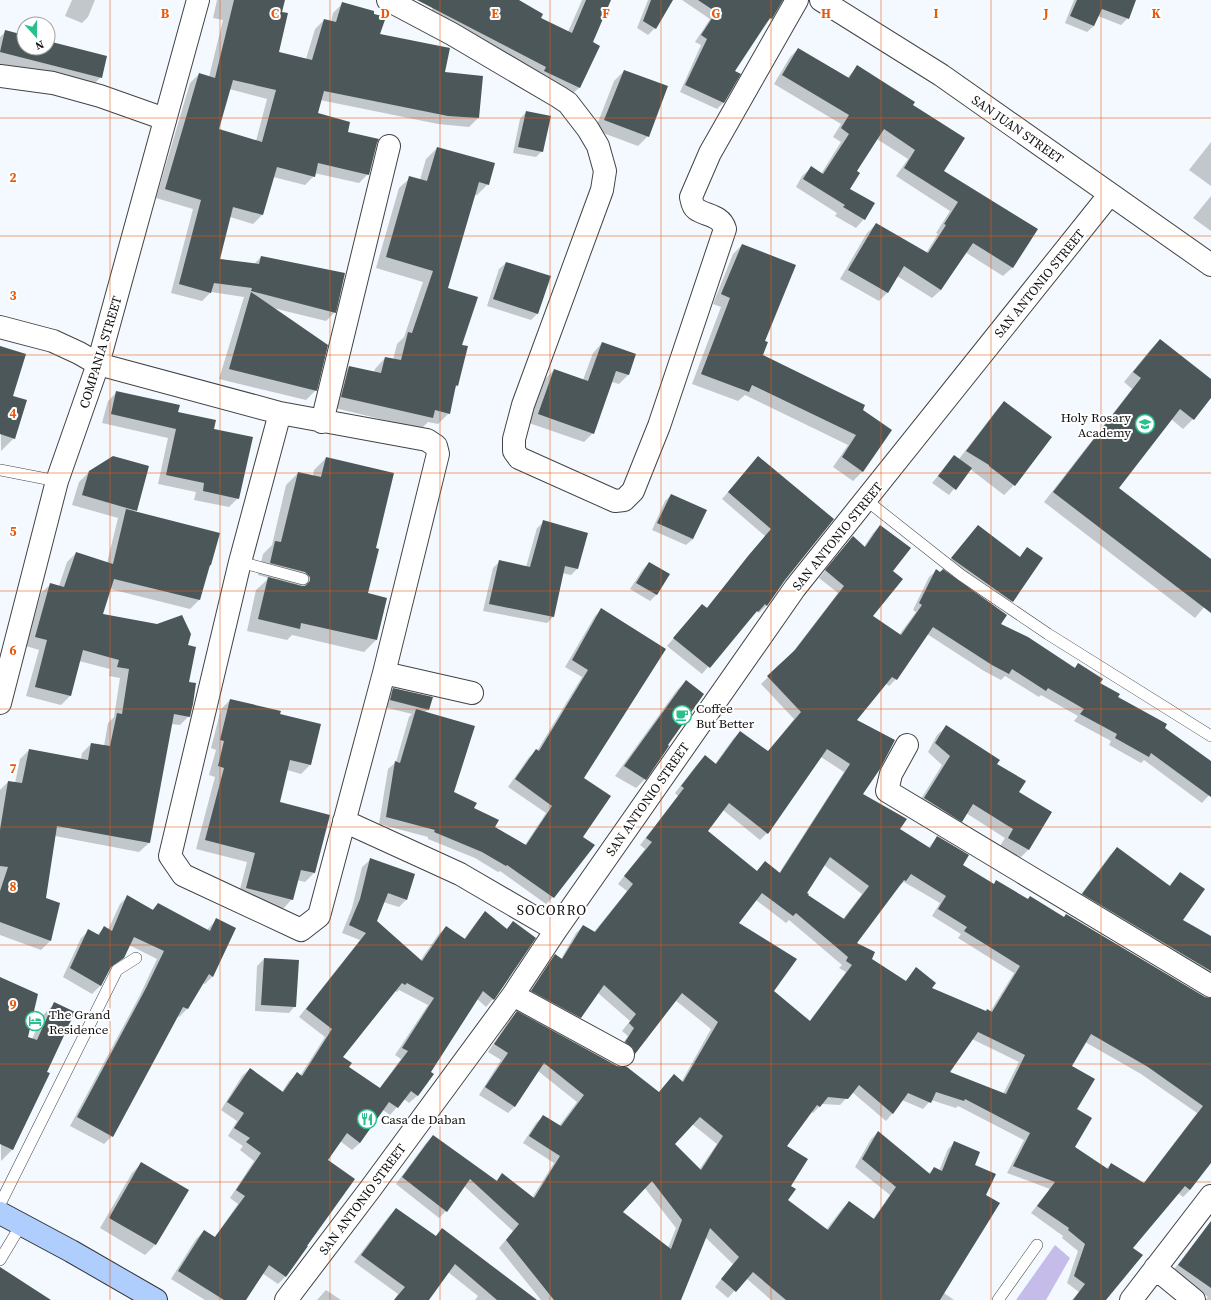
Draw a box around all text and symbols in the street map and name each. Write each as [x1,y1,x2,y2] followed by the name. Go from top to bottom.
[161,5,170,22] text: B
[271,5,279,22] text: C
[380,5,390,22] text: D
[491,5,499,22] text: E
[602,5,610,22] text: F
[712,5,721,22] text: G
[821,5,831,22] text: H
[933,5,939,22] text: I
[1042,5,1049,22] text: J
[1151,5,1161,22] text: K
[16,16,56,56] north arrow
[33,36,46,53] text: N
[969,91,1067,167] street label: SAN JUAN STREET
[9,169,17,186] text: 2
[990,226,1088,341] street label: SAN ANTONIO STREET
[9,287,17,304] text: 3
[75,294,126,410] street label: COMPANIA STREET
[9,405,17,422] text: 4
[1061,409,1131,441] place label: Holy Rosary Academy
[1134,413,1156,435] school or university icon: Holy Rosary Academy
[788,479,886,594] street label: SAN ANTONIO STREET
[9,523,17,540] text: 5
[9,642,17,659] text: 6
[696,700,755,732] place label: Coffee But Better
[671,704,693,726] cafe icon: Coffee But Better
[602,739,693,859] street label: SAN ANTONIO STREET
[9,760,17,777] text: 7
[9,878,17,895] text: 8
[517,900,587,920] district label: SOCORRO
[9,996,17,1013] text: 9
[49,1006,111,1038] place label: The Grand Residence
[24,1010,46,1032] hotel icon: The Grand Residence
[356,1108,378,1130] restaurant icon: Casa de Daban
[381,1111,466,1128] place label: Casa de Daban
[315,1140,410,1258] street label: SAN ANTONIO STREET

